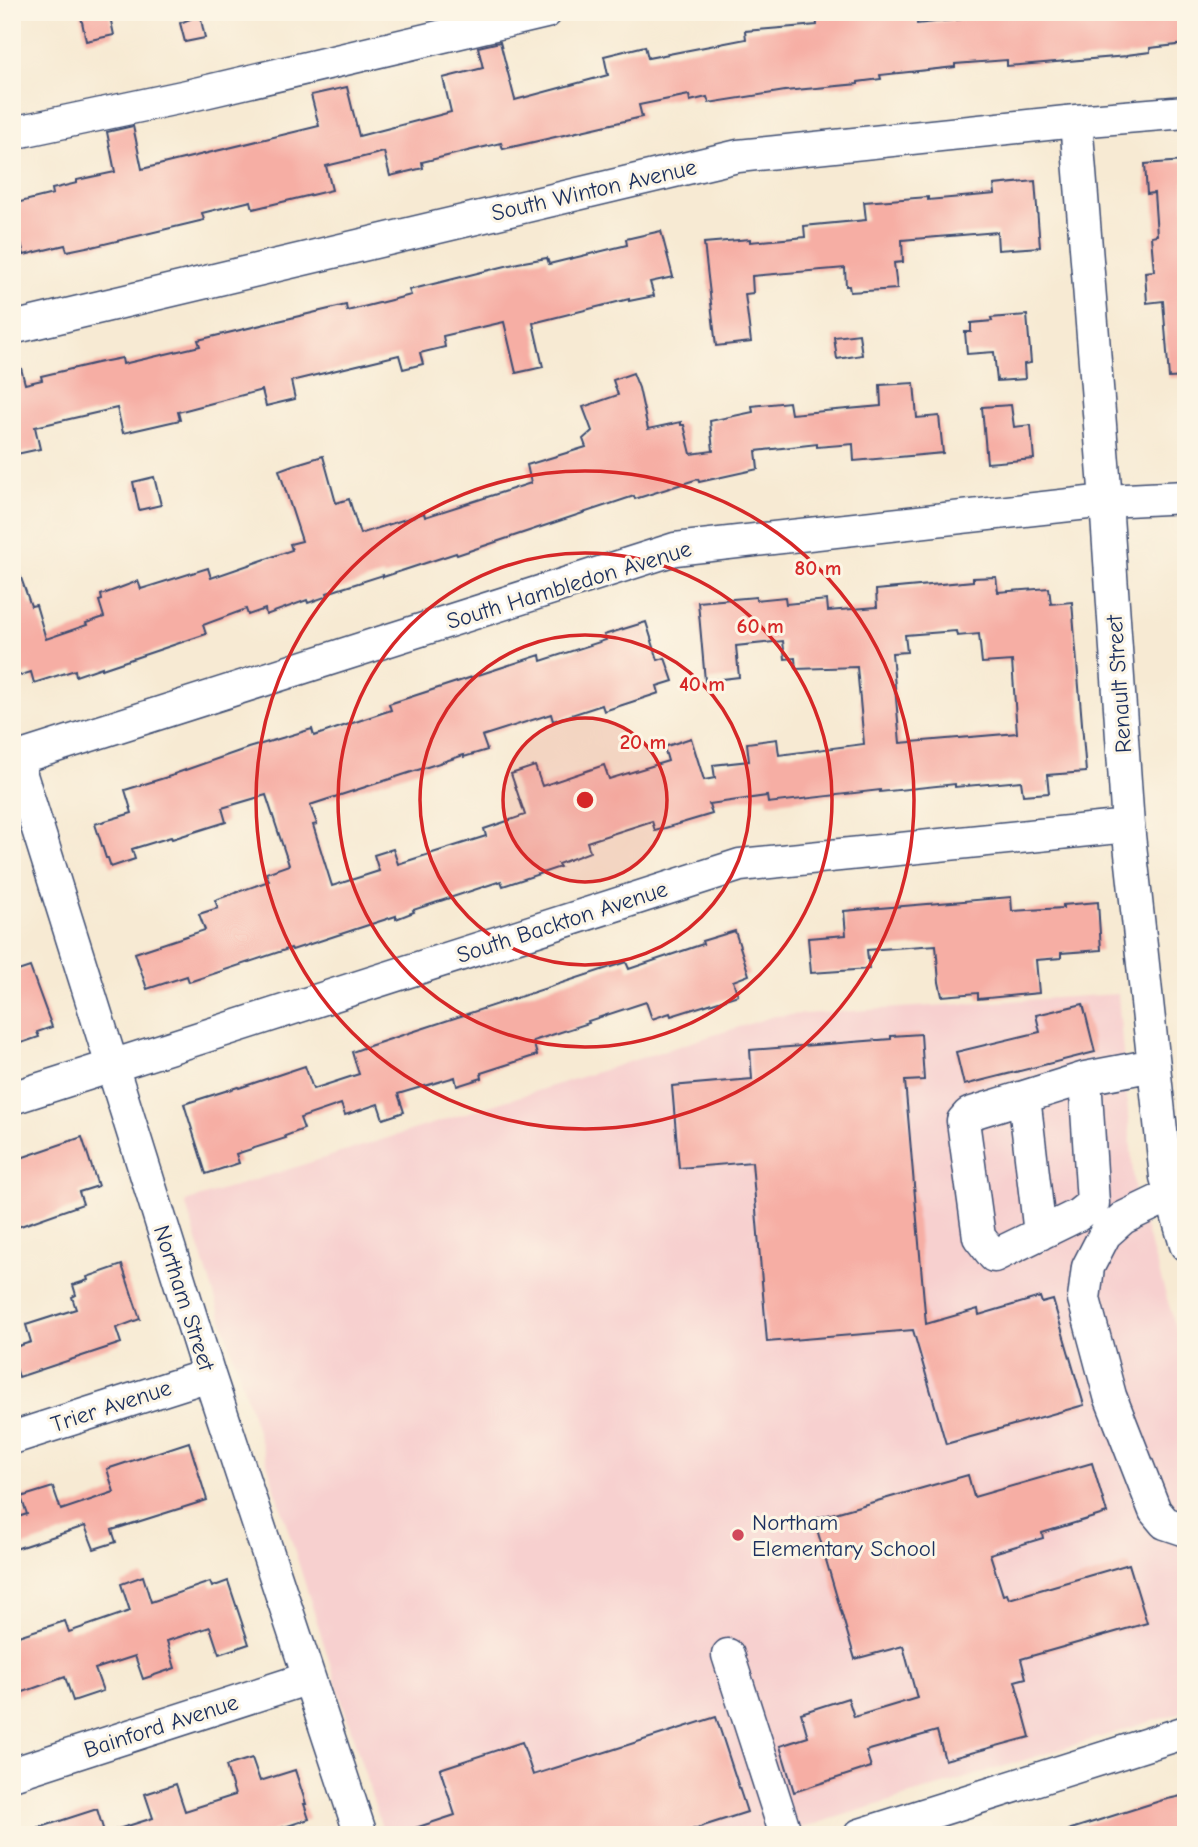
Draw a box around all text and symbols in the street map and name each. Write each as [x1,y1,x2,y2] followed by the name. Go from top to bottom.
[489,153,699,227] street label: South Winton Avenue
[443,535,695,635] street label: South Hambledon Avenue
[795,556,841,580] text: 80 m
[1101,613,1137,754] street label: Renault Street
[736,614,784,638] text: 60 m
[679,672,725,696] text: 40 m
[620,730,666,754] text: 20 m
[573,788,597,812] centre of rings
[453,875,671,969] street label: South Backton Avenue
[148,1222,221,1376] street label: Northam Street
[48,1374,174,1438] street label: Trier Avenue
[752,1509,936,1562] place label: Northam Elementary School
[730,1527,746,1543] marker: Northam Elementary School
[80,1688,242,1764] street label: Bainford Avenue

